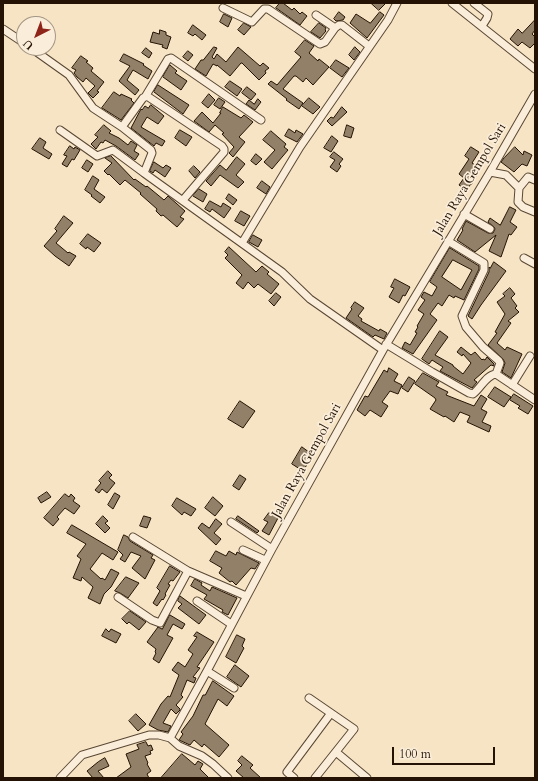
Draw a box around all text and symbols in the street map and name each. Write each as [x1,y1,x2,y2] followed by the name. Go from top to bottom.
[16,16,56,56] north arrow
[20,36,37,53] text: U
[430,121,510,239] street label: Jalan Raya Gempol Sari
[269,401,345,521] street label: Jalan Raya Gempol Sari
[394,739,497,765] scale bar
[399,746,431,762] text: 100 m

